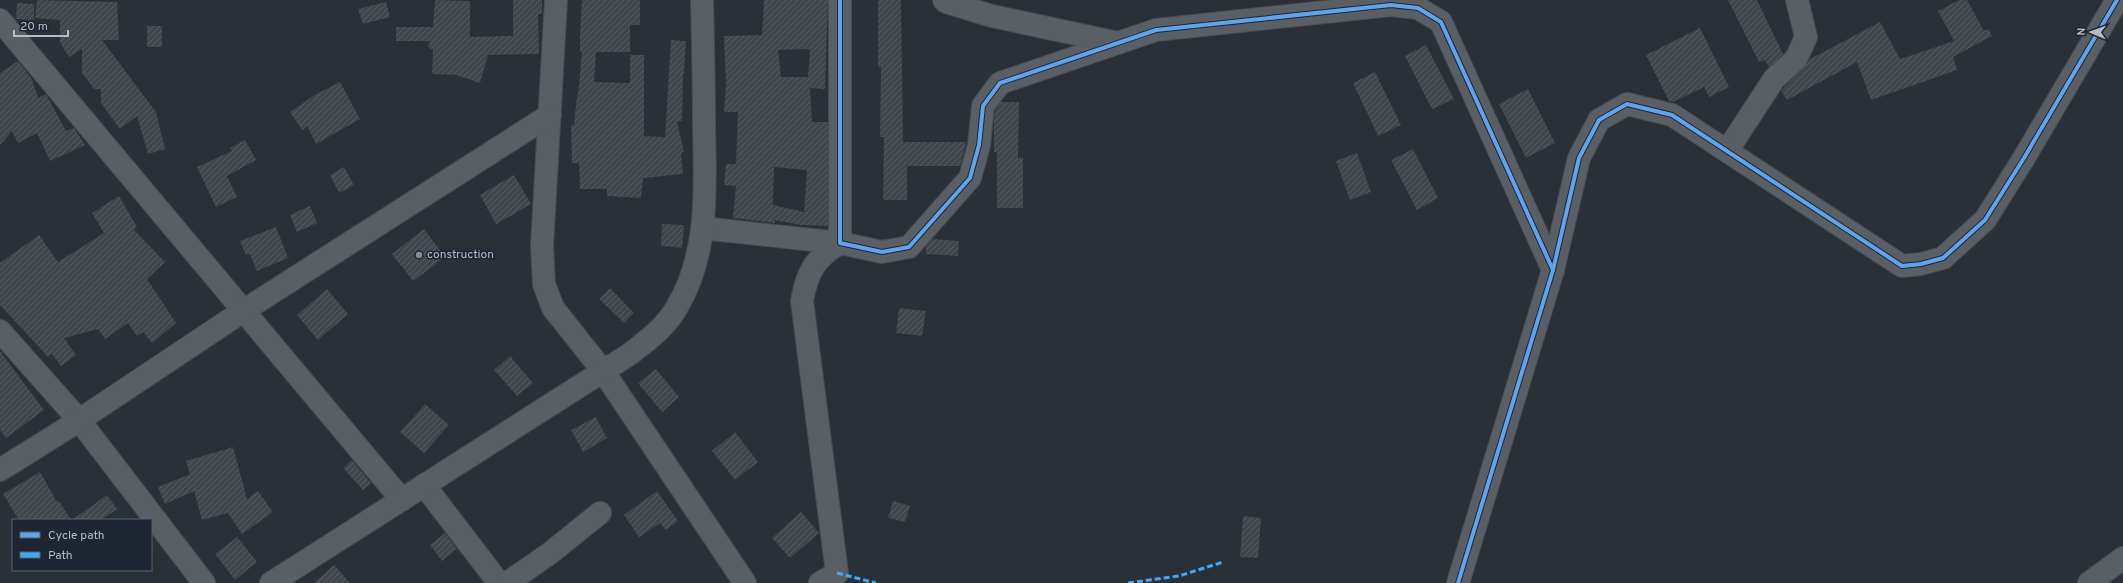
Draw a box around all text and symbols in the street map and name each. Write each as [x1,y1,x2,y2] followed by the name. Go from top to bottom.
[14,12,68,38] scale bar
[2071,12,2111,52] north arrow
[20,19,48,35] text: 20 m
[2075,27,2089,36] text: N
[427,247,494,263] place label: construction
[414,250,424,260] marker: construction
[12,519,152,571] legend
[48,528,105,544] text: Cycle path
[48,548,73,564] text: Path

